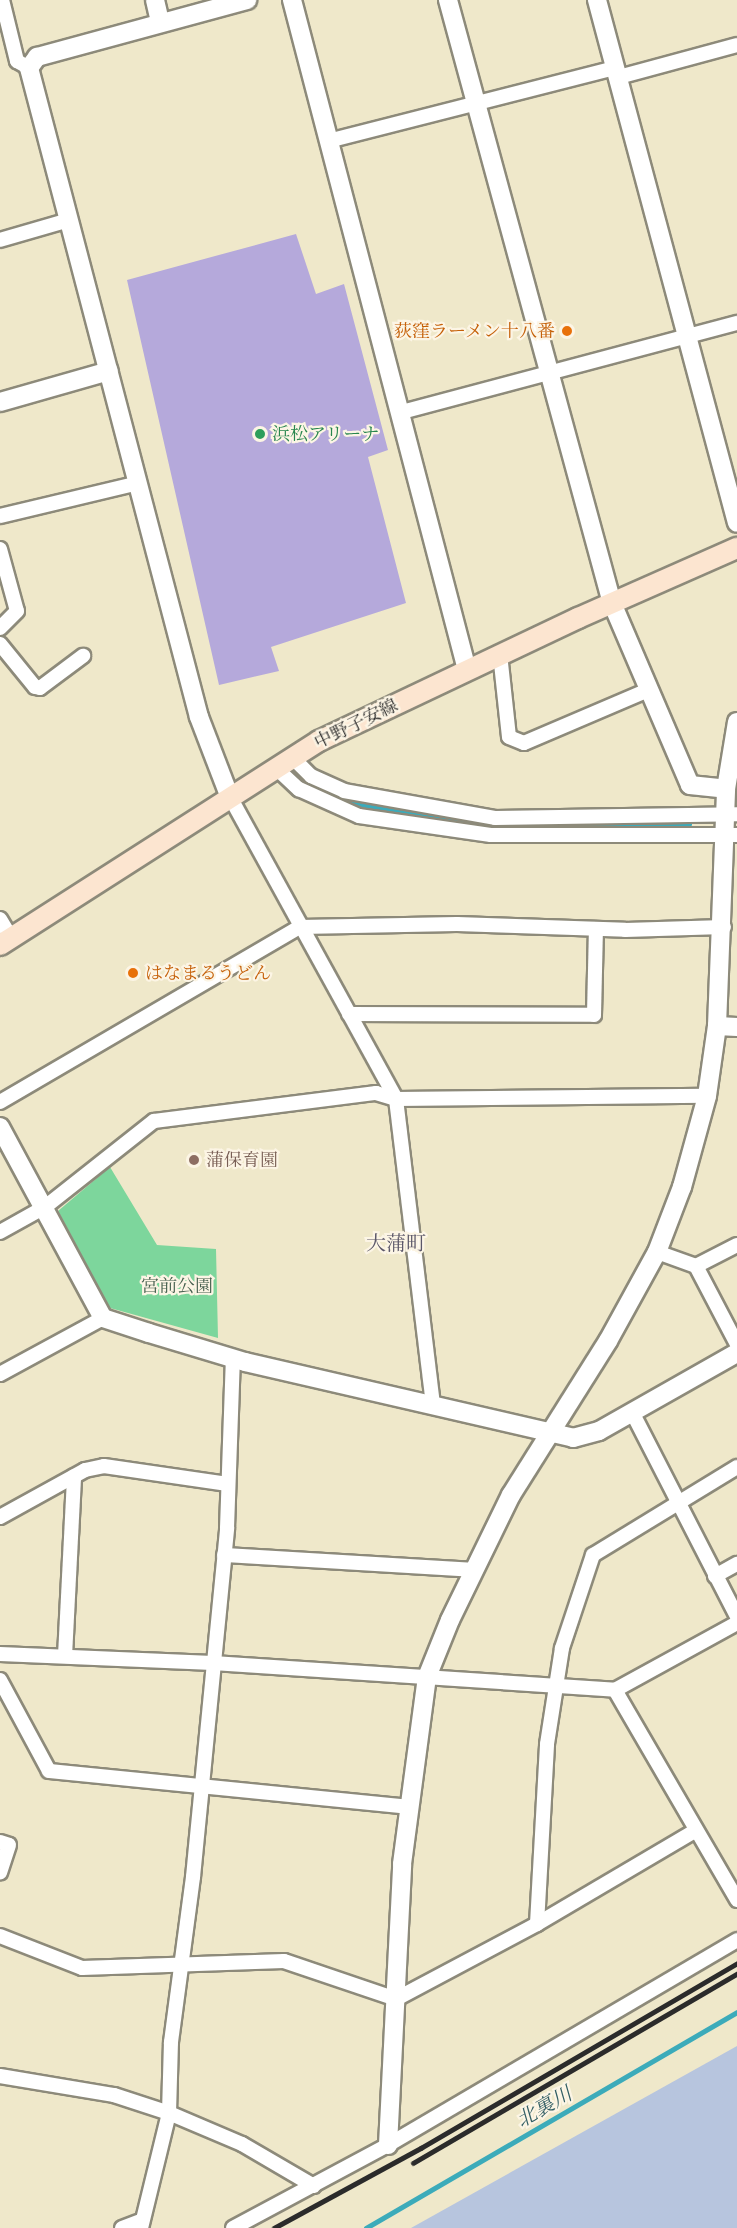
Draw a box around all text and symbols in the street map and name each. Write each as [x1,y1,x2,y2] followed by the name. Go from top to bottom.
[393,320,555,342] place label: 荻窪ラーメン十八番
[560,324,574,338] marker: 荻窪ラーメン十八番
[272,423,380,445] place label: 浜松アリーナ
[253,427,267,441] marker: 浜松アリーナ
[311,695,401,753] street label: 中野子安線
[145,962,271,984] place label: はなまるうどん
[126,966,140,980] marker: はなまるうどん
[206,1149,278,1171] place label: 蒲保育園
[187,1153,201,1167] marker: 蒲保育園
[366,1231,426,1255] district label: 大蒲町
[141,1275,213,1297] park label: 宮前公園
[512,2082,576,2132] water label: 北裏川

